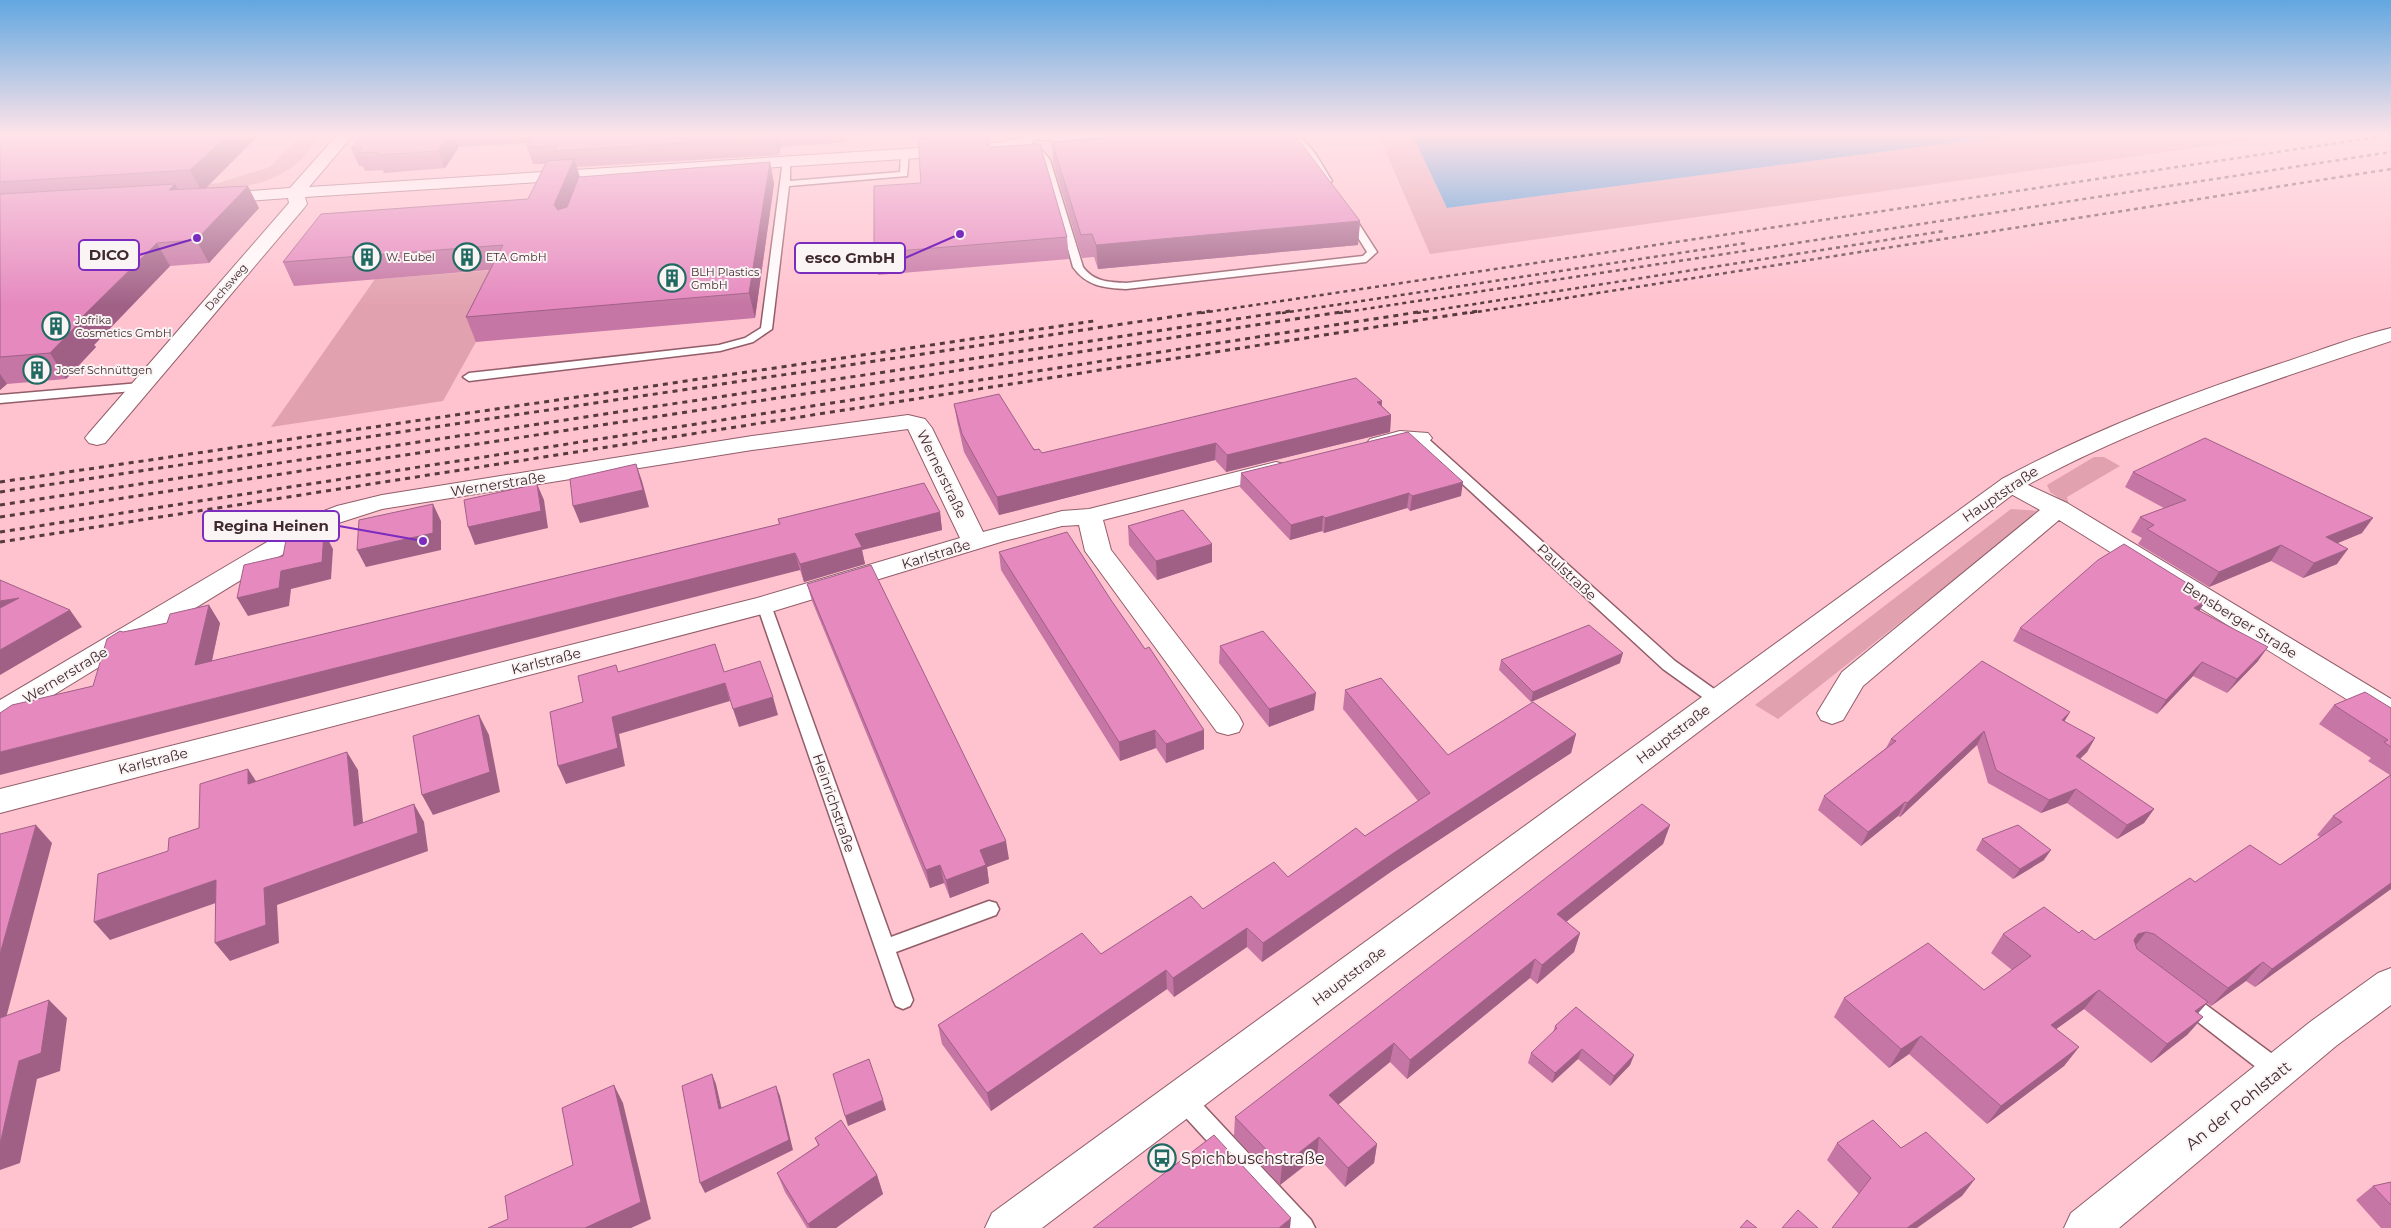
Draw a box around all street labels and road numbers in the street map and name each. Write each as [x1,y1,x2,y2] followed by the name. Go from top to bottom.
[202,260,250,314] street label: Dachsweg
[913,427,971,521] street label: Wernerstraße
[1959,462,2041,526] street label: Hauptstraße
[449,468,547,500] street label: Wernerstraße
[899,535,973,573] street label: Karlstraße
[1533,540,1601,604] street label: Paulstraße
[2179,578,2301,662] street label: Bensberger Straße
[19,643,111,707] street label: Wernerstraße
[509,644,583,678] street label: Karlstraße
[1632,700,1714,768] street label: Hauptstraße
[116,744,190,778] street label: Karlstraße
[809,751,859,855] street label: Heinrichstraße
[1308,942,1390,1010] street label: Hauptstraße
[2182,1057,2295,1154] street label: An der Pohlstatt

